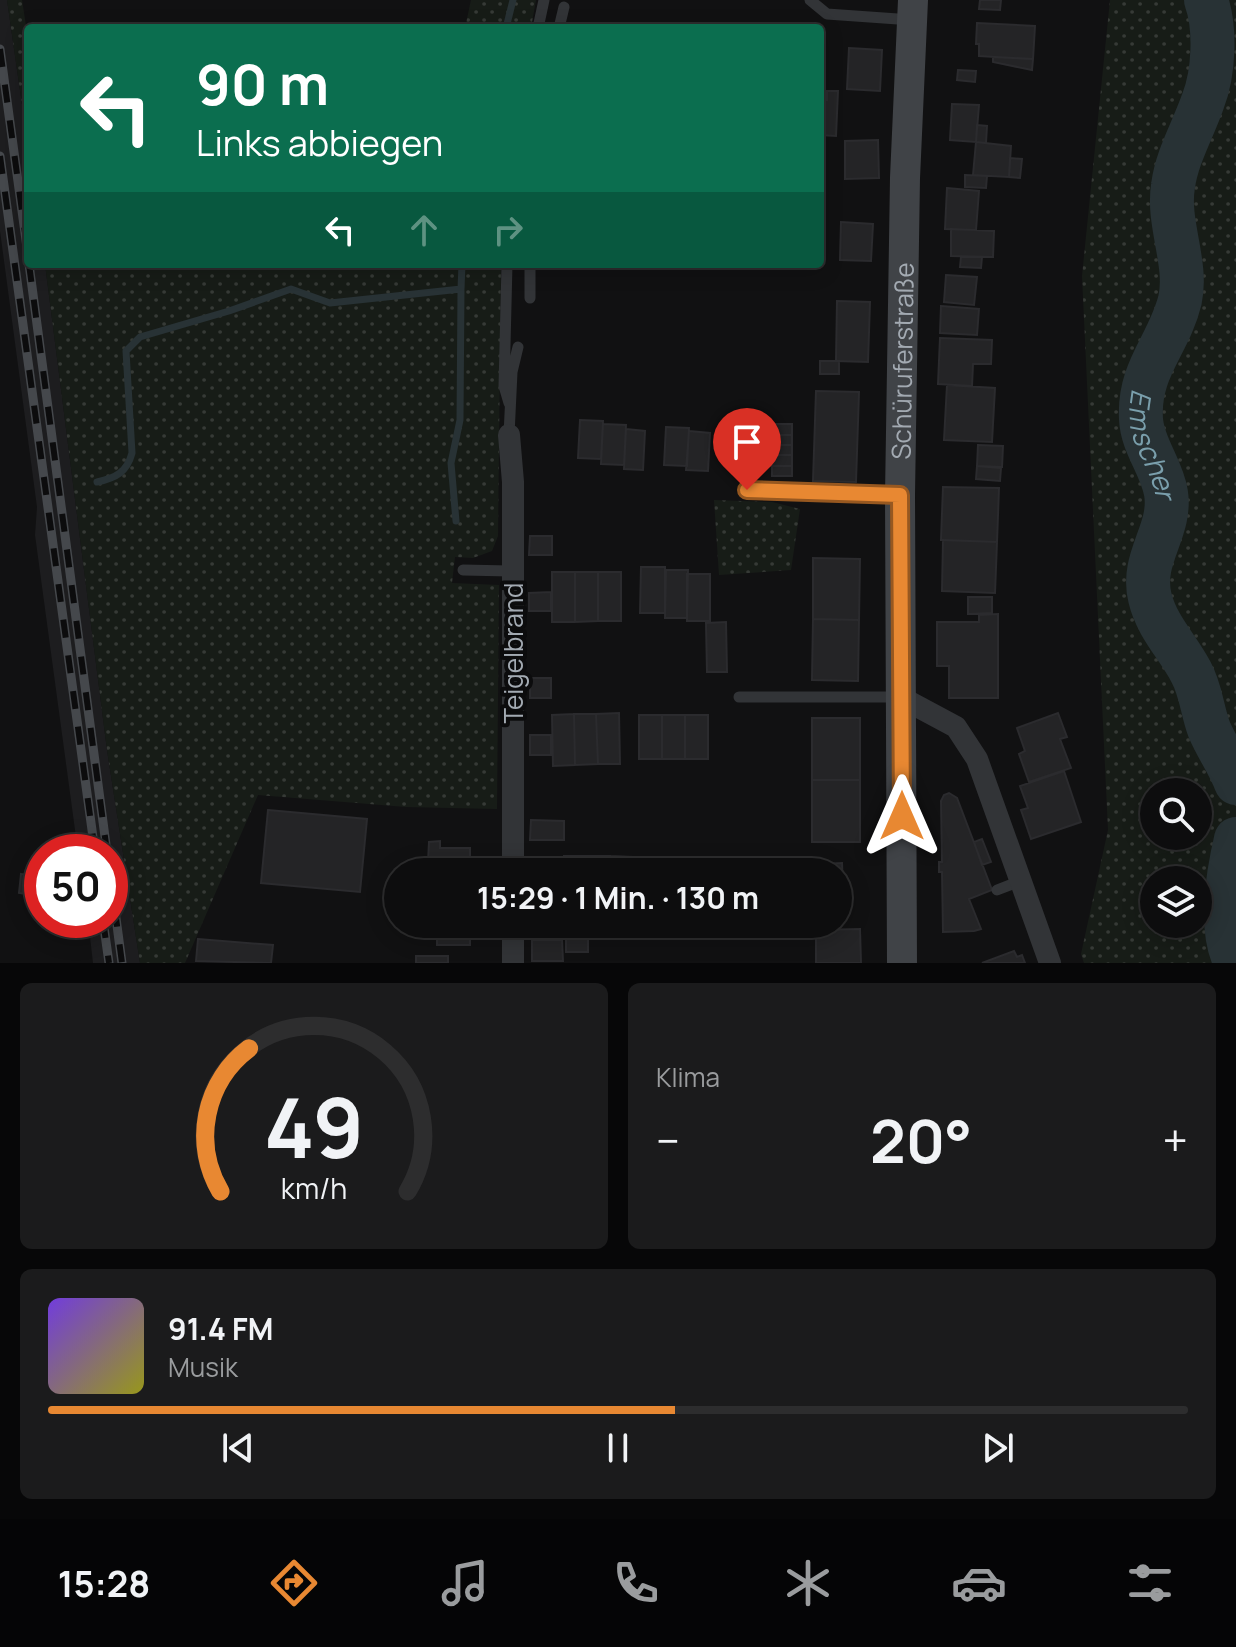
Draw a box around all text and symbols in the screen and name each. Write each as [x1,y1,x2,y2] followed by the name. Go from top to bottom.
[196,45,329,122] text: 90 m
[64,56,168,160] icon: left
[196,118,443,167] text: Links abbiegen
[318,208,362,252] icon: left
[402,208,446,252] icon: ahead
[486,208,530,252] icon: right
[883,262,922,460] street label: Schüruferstraße
[1121,387,1186,505] water label: Emscher
[713,408,781,490] pin
[725,420,769,464] icon: arrive
[495,583,531,723] street label: Teigelbrand
[860,774,944,858] position arrow
[1140,778,1212,938] map controls
[1140,778,1212,850] button: search
[24,834,128,938] speed limit sign: 50
[1140,866,1212,938] button: layers
[477,877,759,918] text: 15:29 · 1 Min. · 130 m
[656,1059,720,1095] text: Klima
[264,1069,364,1183] text: 49
[870,1099,972,1181] text: 20°
[656,1110,680,1170] text: −
[1163,1110,1188,1170] text: +
[281,1169,347,1208] text: km/h
[168,1308,273,1349] text: 91.4 FM
[168,1349,238,1385] text: Musik
[216,1426,260,1470] icon: previous
[596,1426,640,1470] icon: pause
[976,1426,1020,1470] icon: next
[266,1555,322,1611] icon: directions
[437,1555,493,1611] icon: music
[608,1555,664,1611] icon: phone
[780,1555,836,1611] icon: climate
[951,1555,1007,1611] icon: car
[1122,1555,1178,1611] icon: filters
[58,1559,150,1608] text: 15:28

